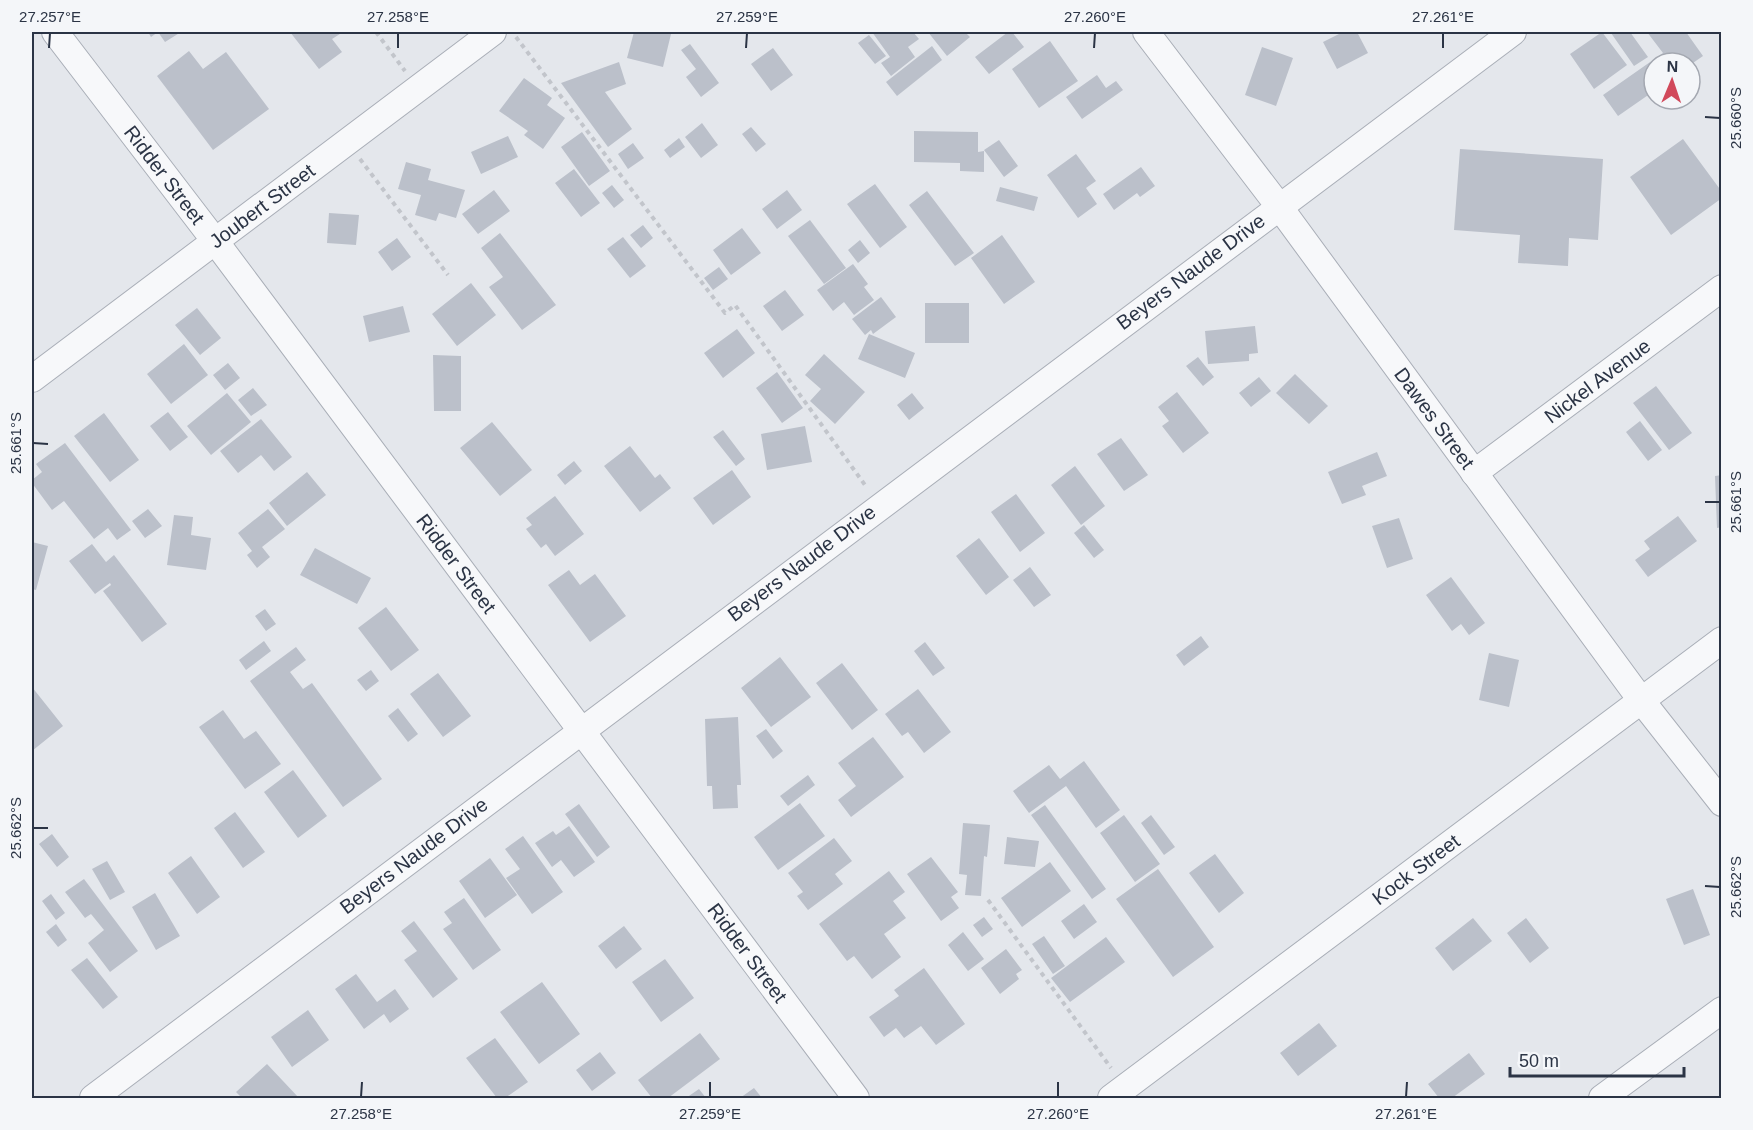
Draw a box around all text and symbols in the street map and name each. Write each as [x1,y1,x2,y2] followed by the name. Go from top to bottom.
[19,8,81,25] text: 27.257°E
[367,8,429,25] text: 27.258°E
[716,8,778,25] text: 27.259°E
[1064,8,1126,25] text: 27.260°E
[1412,8,1474,25] text: 27.261°E
[1642,51,1702,111] north arrow
[1666,58,1679,75] text: N
[1727,87,1744,149] text: 25.660°S
[120,121,209,229] street label: Ridder Street
[205,159,319,252] street label: Joubert Street
[1112,209,1269,334] street label: Beyers Naude Drive
[1540,334,1655,428] street label: Nickel Avenue
[1390,363,1479,473] street label: Dawes Street
[7,412,24,474] text: 25.661°S
[1727,471,1744,533] text: 25.661°S
[724,500,880,626] street label: Beyers Naude Drive
[412,510,501,618] street label: Ridder Street
[336,793,492,918] street label: Beyers Naude Drive
[7,797,24,859] text: 25.662°S
[1368,829,1464,909] street label: Kock Street
[1727,856,1744,918] text: 25.662°S
[703,899,792,1007] street label: Ridder Street
[1510,1040,1684,1078] scale bar
[1519,1051,1559,1071] text: 50 m
[330,1105,392,1122] text: 27.258°E
[679,1105,741,1122] text: 27.259°E
[1027,1105,1089,1122] text: 27.260°E
[1375,1105,1437,1122] text: 27.261°E

